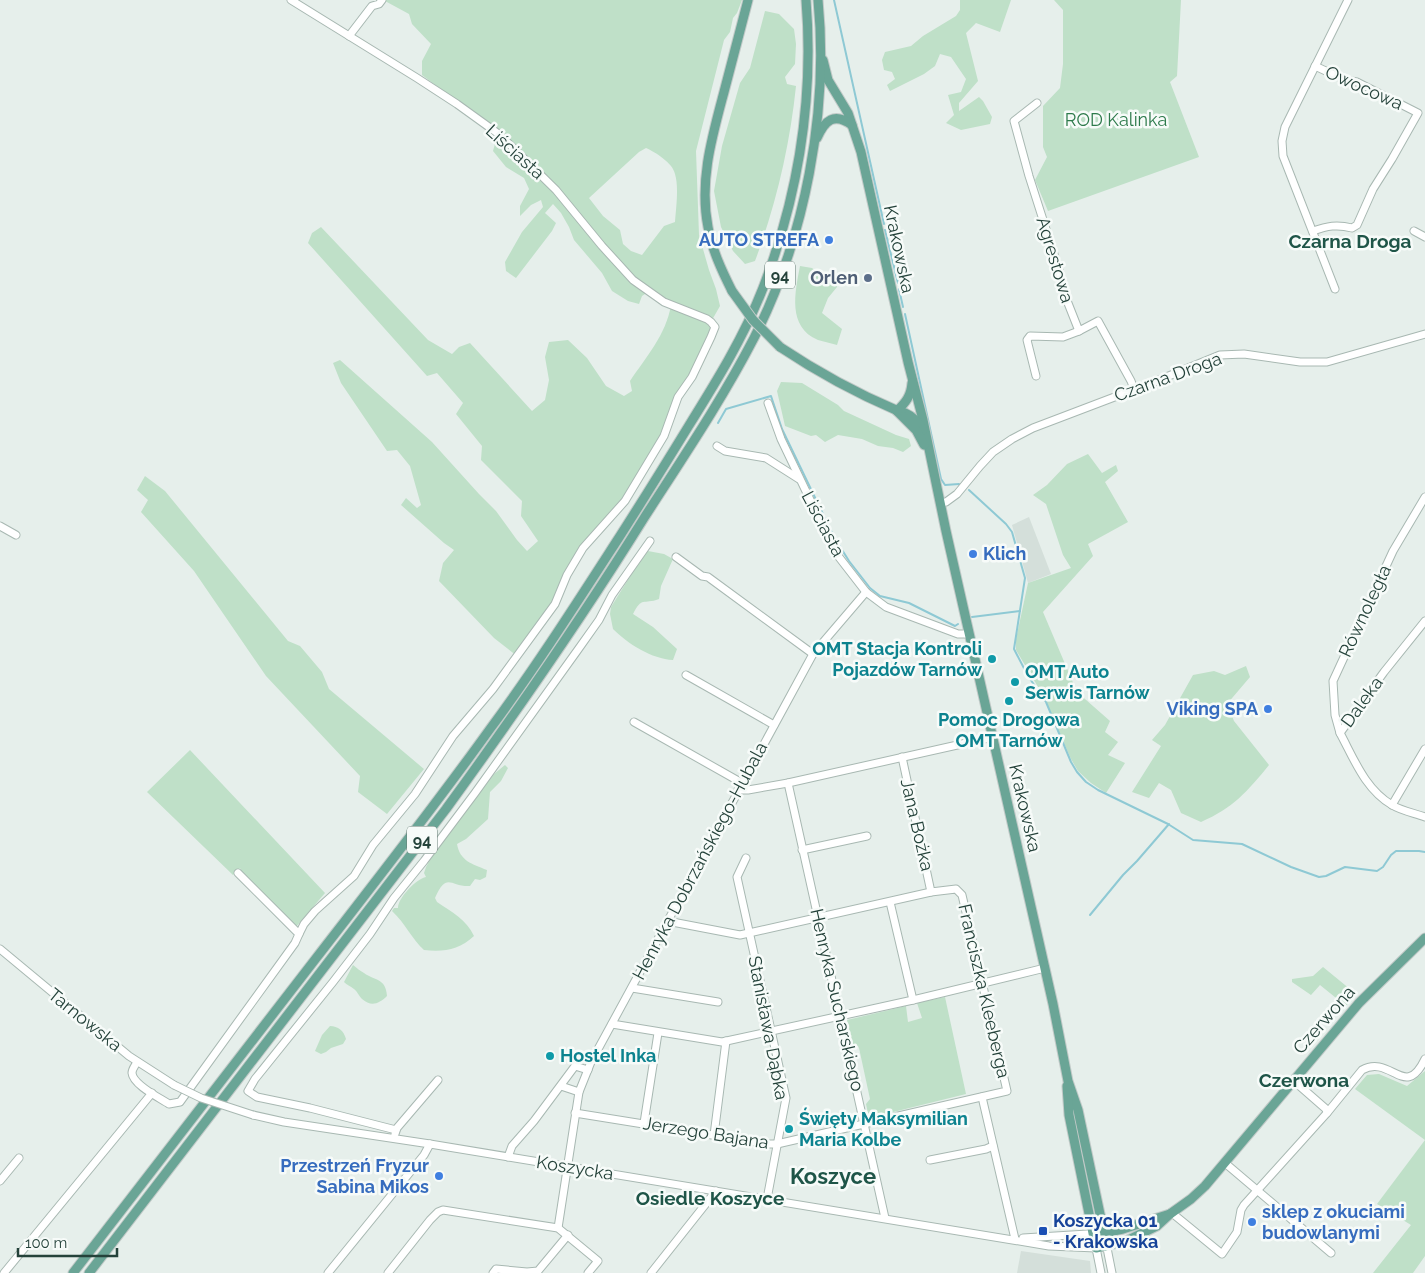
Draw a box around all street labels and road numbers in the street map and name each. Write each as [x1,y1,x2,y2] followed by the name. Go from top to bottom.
[1322,61,1406,114] street label: Owocowa
[482,120,549,183] street label: Liściasta
[880,203,919,295] street label: Krakowska
[1032,214,1078,305] street label: Agrestowa
[765,262,795,288] road number: 94
[1111,347,1224,406] street label: Czarna Droga
[797,487,849,560] street label: Liściasta
[1334,561,1395,660] street label: Równoległa
[1336,672,1387,731] street label: Daleka
[628,738,771,983] street label: Henryka Dobrzańskiego-Hubala
[1005,762,1046,854] street label: Krakowska
[897,777,938,873] street label: Jana Bożka
[407,826,437,854] road number: 94
[954,902,1015,1080] street label: Franciszka Kleeberga
[806,906,869,1094] street label: Henryka Sucharskiego
[744,954,793,1102] street label: Stanisława Dąbka
[1288,981,1359,1058] street label: Czerwona
[44,984,126,1056] street label: Tarnowska
[642,1112,770,1153] street label: Jerzego Bajana
[535,1151,615,1184] street label: Koszycka

